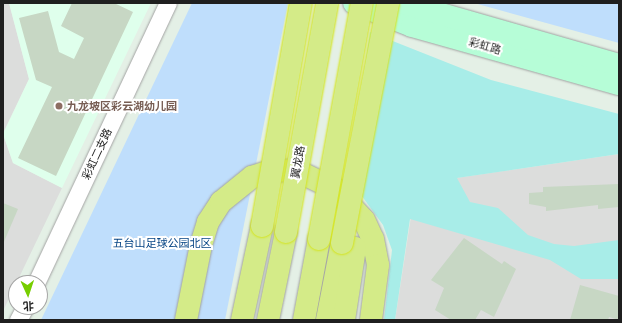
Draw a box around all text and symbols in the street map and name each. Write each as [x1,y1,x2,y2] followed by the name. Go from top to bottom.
[467,35,503,57] street label: 彩虹路
[67,99,177,113] place label: 九龙坡区彩云湖幼儿园
[54,101,64,111] marker: 九龙坡区彩云湖幼儿园
[79,126,115,182] street label: 彩虹二支路
[289,145,307,179] street label: 翼龙路
[113,236,211,250] park label: 五台山足球公园北区
[8,275,48,315] north arrow
[23,299,34,313] text: 北

